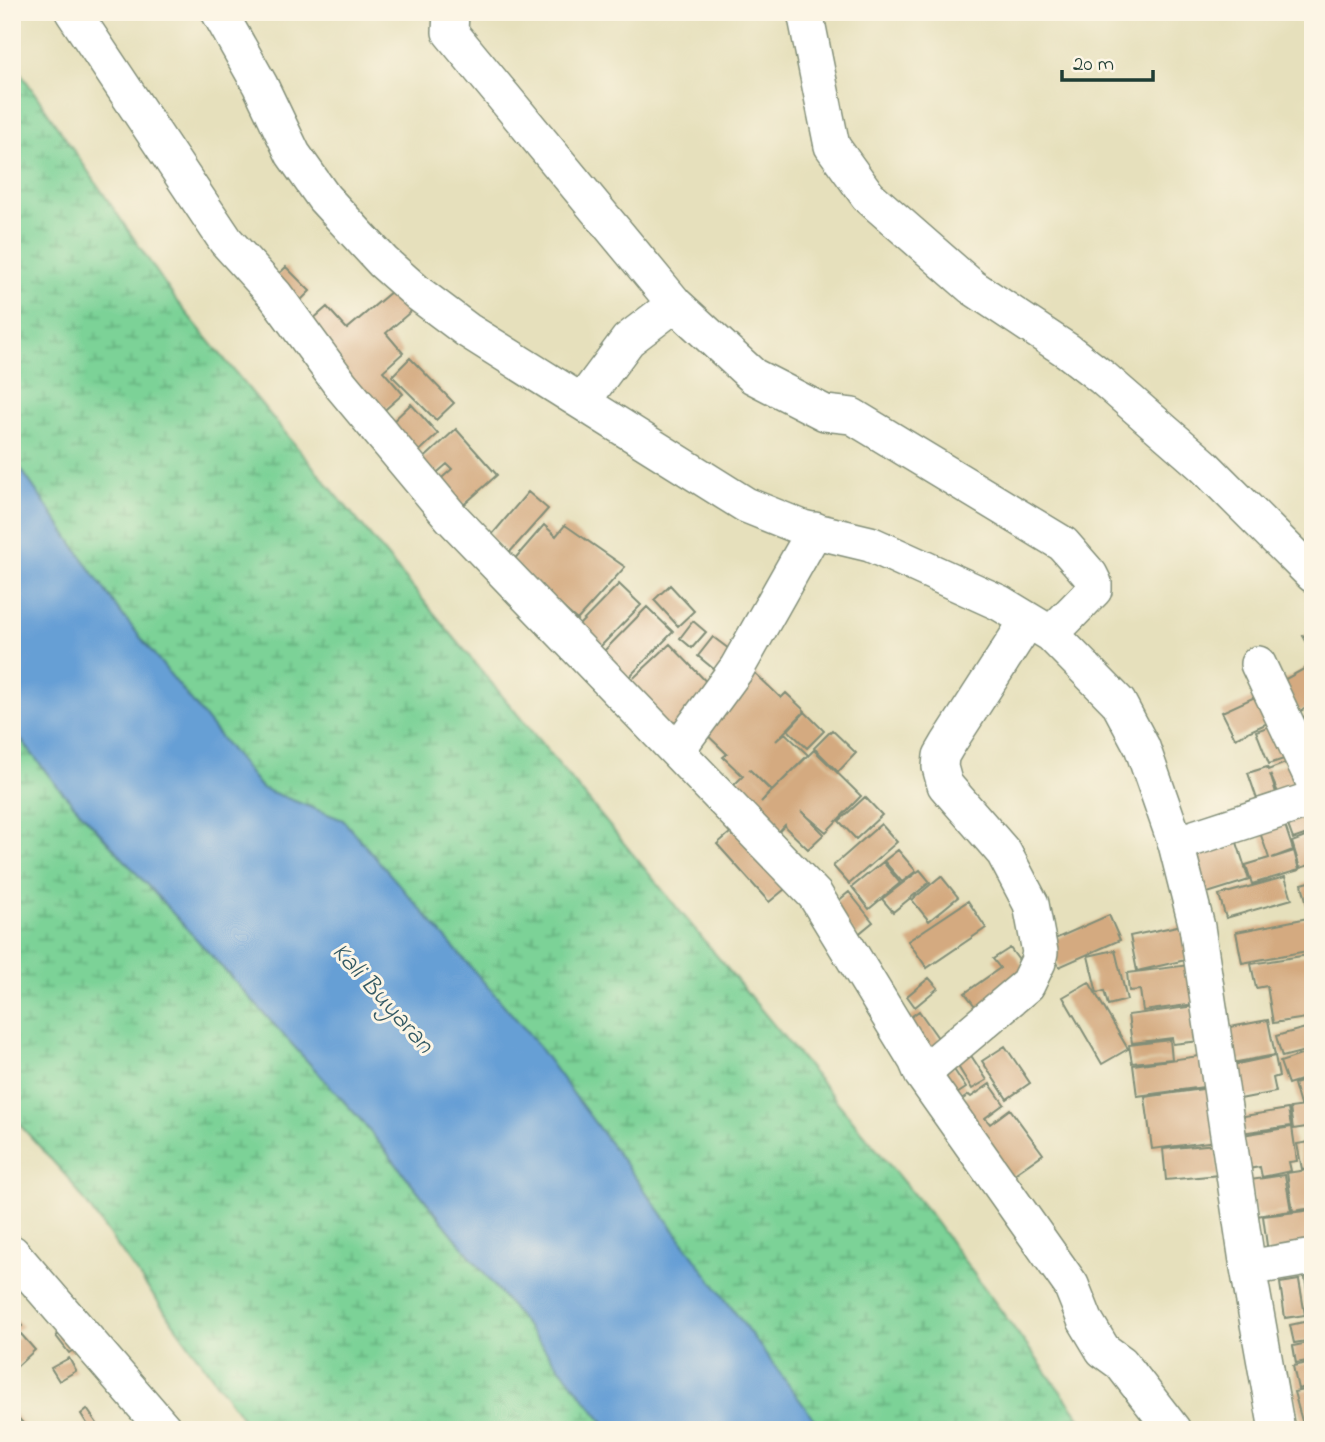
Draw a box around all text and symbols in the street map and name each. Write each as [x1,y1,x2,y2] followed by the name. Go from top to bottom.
[1062,38,1154,82] scale bar
[1073,50,1114,80] text: 20 m
[322,935,443,1064] water label: Kali Buyaran

